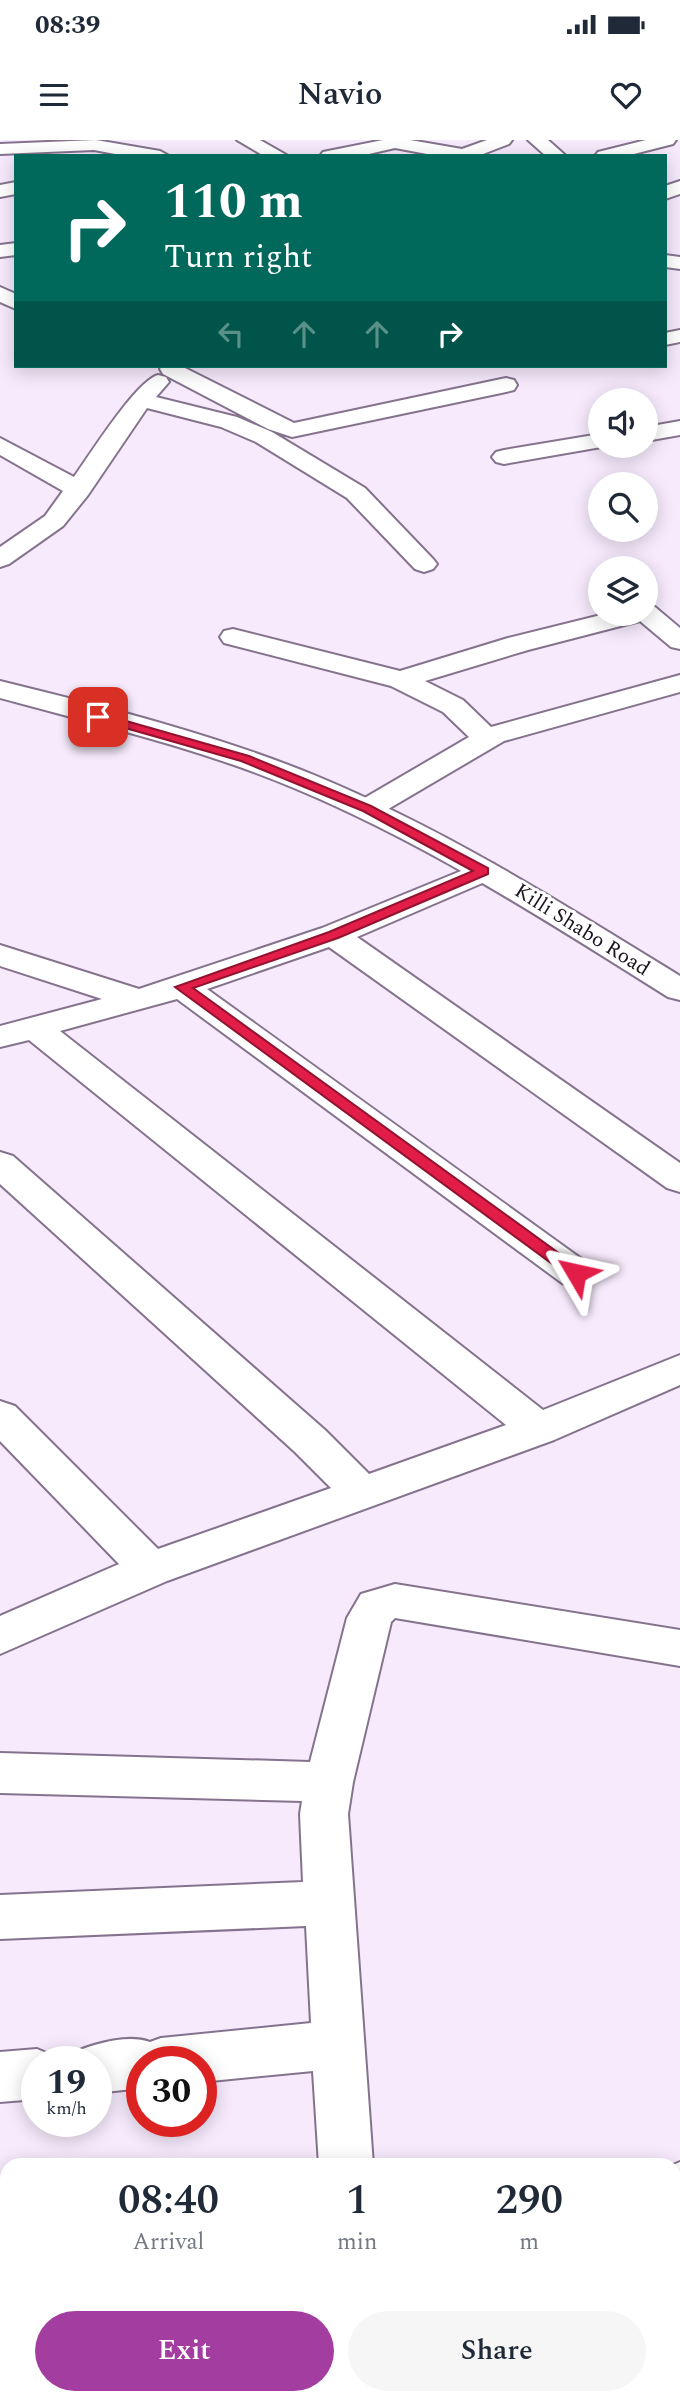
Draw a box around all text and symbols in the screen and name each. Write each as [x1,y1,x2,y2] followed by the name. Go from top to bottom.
[35,5,100,45] text: 08:39
[297,70,383,119] text: Navio
[35,76,73,114] icon: menu
[607,76,645,114] icon: heart
[164,165,303,240] text: 110 m
[49,182,140,273] icon: right
[164,233,312,282] text: Turn right
[212,315,250,353] icon: left
[285,315,323,353] icon: ahead
[358,315,396,353] icon: ahead
[431,315,469,353] icon: right
[588,388,658,626] map controls
[588,388,658,458] button: sound
[588,472,658,542] button: search
[588,556,658,626] button: layers
[68,687,128,747] pin
[79,698,117,736] icon: arrive
[508,875,656,985] street label: Killi Shabo Road
[539,1236,613,1310] position arrow
[126,2046,217,2137] speed limit sign: 30
[47,2056,86,2109] text: 19
[46,2095,87,2122] text: km/h
[118,2169,219,2232] text: 08:40
[346,2169,368,2232] text: 1
[495,2169,563,2232] text: 290
[133,2225,204,2260] text: Arrival
[337,2225,377,2260] text: min
[519,2225,539,2260] text: m
[35,2311,334,2391] button: Exit
[348,2311,646,2391] button: Share

